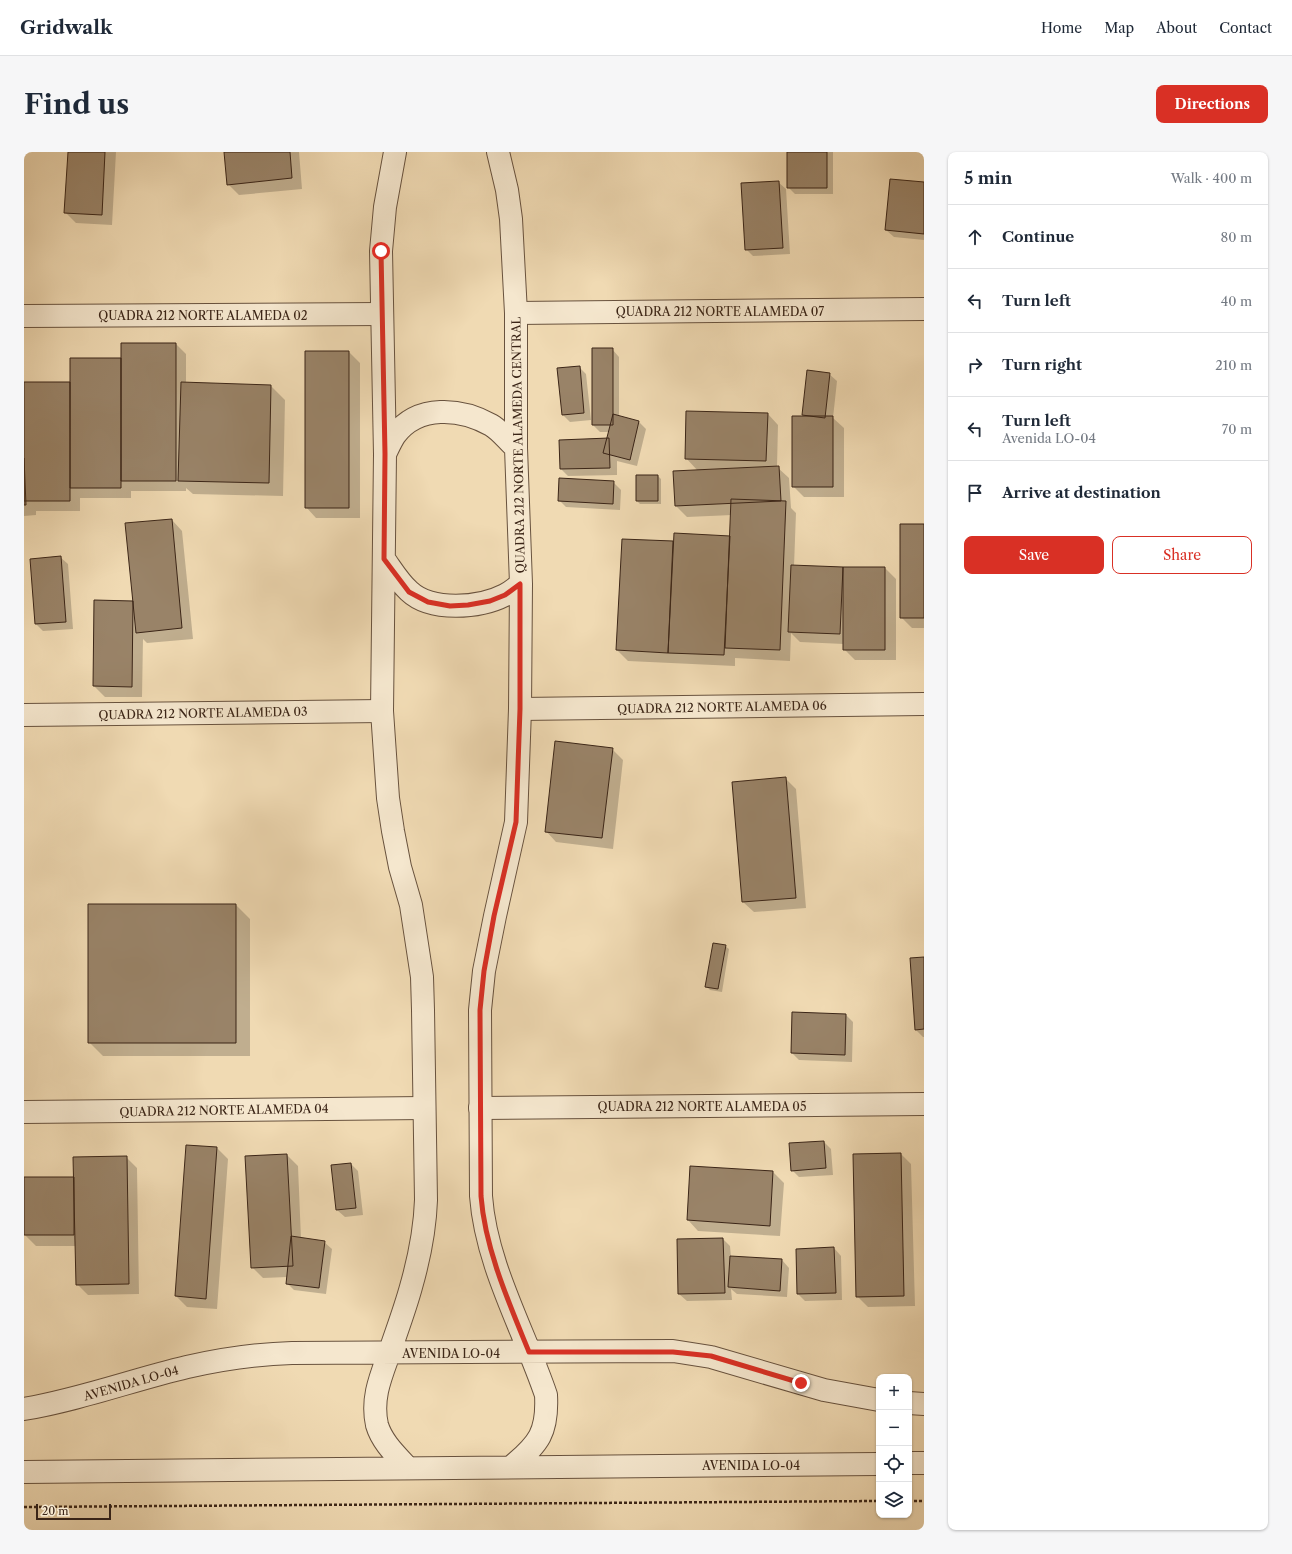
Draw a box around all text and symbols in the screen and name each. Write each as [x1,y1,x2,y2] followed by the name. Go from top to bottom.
[20,16,113,39] text: Gridwalk
[1041,19,1082,37] text: Home
[1104,19,1134,37] text: Map
[1156,19,1197,37] text: About
[1219,19,1272,37] text: Contact
[1156,85,1268,123] button: Directions
[24,87,129,121] text: Find us
[964,168,1012,188] text: 5 min
[1171,170,1252,186] text: Walk · 400 m
[964,226,986,248] icon: ahead
[1002,227,1074,246] text: Continue
[1220,229,1252,245] text: 80 m
[372,242,390,260] route start
[964,290,986,312] icon: left
[1002,291,1071,310] text: Turn left
[1221,293,1252,309] text: 40 m
[616,304,824,319] street label: QUADRA 212 NORTE ALAMEDA 07
[98,308,308,323] street label: QUADRA 212 NORTE ALAMEDA 02
[508,316,528,574] street label: QUADRA 212 NORTE ALAMEDA CENTRAL
[964,354,986,376] icon: right
[1002,355,1082,374] text: Turn right
[1215,357,1252,373] text: 210 m
[1002,411,1071,430] text: Turn left
[964,418,986,440] icon: left
[1222,421,1252,437] text: 70 m
[1002,430,1096,446] text: Avenida LO-04
[964,482,986,504] icon: arrive
[1002,483,1161,502] text: Arrive at destination
[964,536,1104,574] button: Save
[1112,536,1252,574] button: Share
[617,698,827,716] street label: QUADRA 212 NORTE ALAMEDA 06
[98,704,308,722] street label: QUADRA 212 NORTE ALAMEDA 03
[598,1099,807,1114] street label: QUADRA 212 NORTE ALAMEDA 05
[119,1101,329,1119] street label: QUADRA 212 NORTE ALAMEDA 04
[401,1346,500,1361] street label: AVENIDA LO-04
[81,1362,180,1404] street label: AVENIDA LO-04
[792,1374,810,1392] route end
[876,1374,912,1518] map controls
[876,1374,912,1410] button: +
[876,1410,912,1446] button: −
[876,1446,912,1482] button: locate
[701,1458,800,1473] street label: AVENIDA LO-04
[876,1482,912,1518] button: layers
[36,1502,111,1521] scale bar
[42,1504,68,1518] text: 20 m

